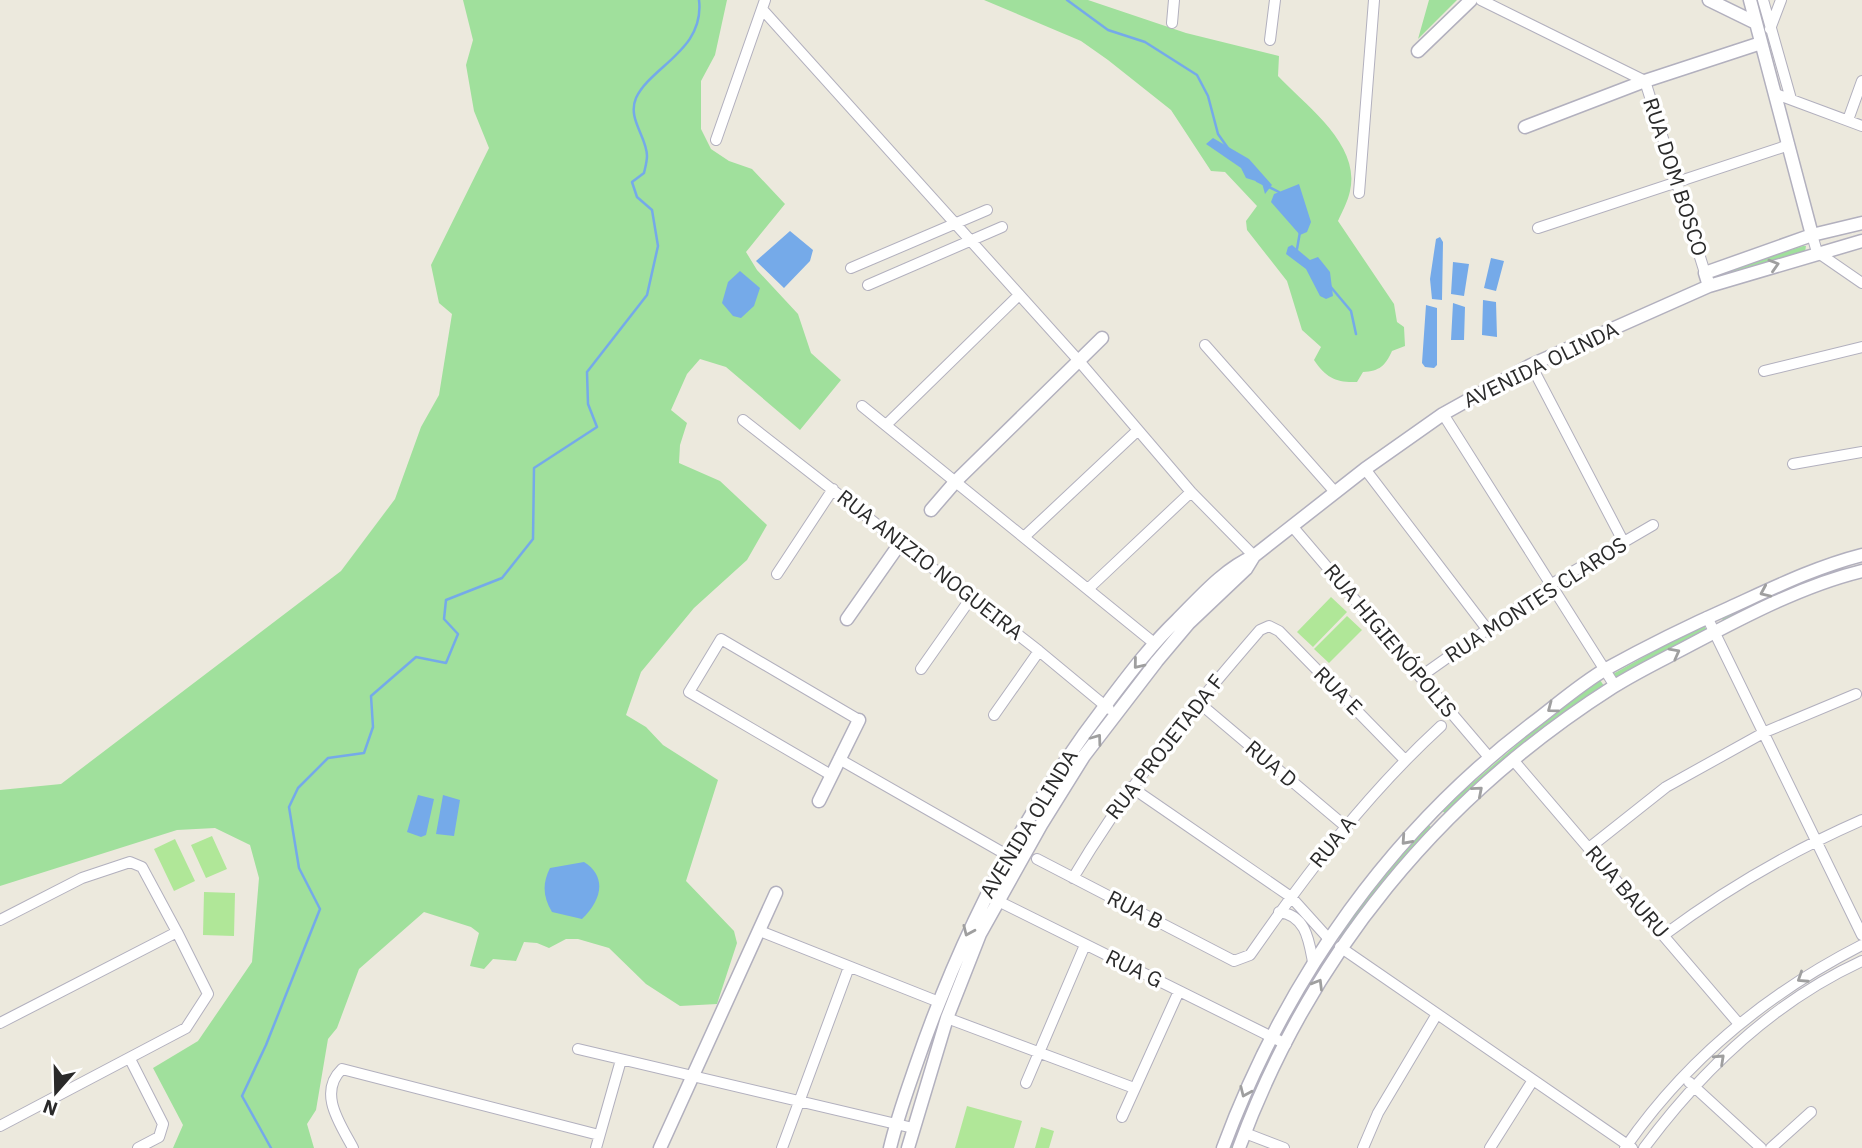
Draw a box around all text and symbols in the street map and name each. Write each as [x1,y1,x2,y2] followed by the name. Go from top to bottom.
[1637,94,1715,259] street label: RUA DOM BOSCO
[1768,259,1780,274] one-way arrow
[1458,314,1623,414] street label: AVENIDA OLINDA
[832,483,1029,646] street label: RUA ANIZIO NOGUEIRA
[1439,530,1632,668] street label: RUA MONTES CLAROS
[1318,558,1463,723] street label: RUA HIGIENÓPOLIS
[1759,584,1772,598] one-way arrow
[1668,648,1680,662] one-way arrow
[1133,657,1146,669] one-way arrow
[1308,660,1369,721] street label: RUA E
[1099,668,1230,825] street label: RUA PROJETADA F
[1548,699,1560,712] one-way arrow
[1240,733,1303,793] street label: RUA D
[1089,734,1101,746] one-way arrow
[973,744,1084,903] street label: AVENIDA OLINDA
[1470,787,1483,799] one-way arrow
[1303,810,1362,873] street label: RUA A
[1402,832,1414,845] one-way arrow
[1580,839,1676,944] street label: RUA BAURU
[1103,883,1168,935] street label: RUA B
[962,924,976,936] one-way arrow
[1101,942,1168,994] street label: RUA G
[1797,970,1810,983] one-way arrow
[1309,978,1322,991] one-way arrow
[1712,1055,1725,1068] one-way arrow
[21,1057,91,1127] north arrow
[1239,1084,1253,1097] one-way arrow
[40,1094,61,1122] text: N

